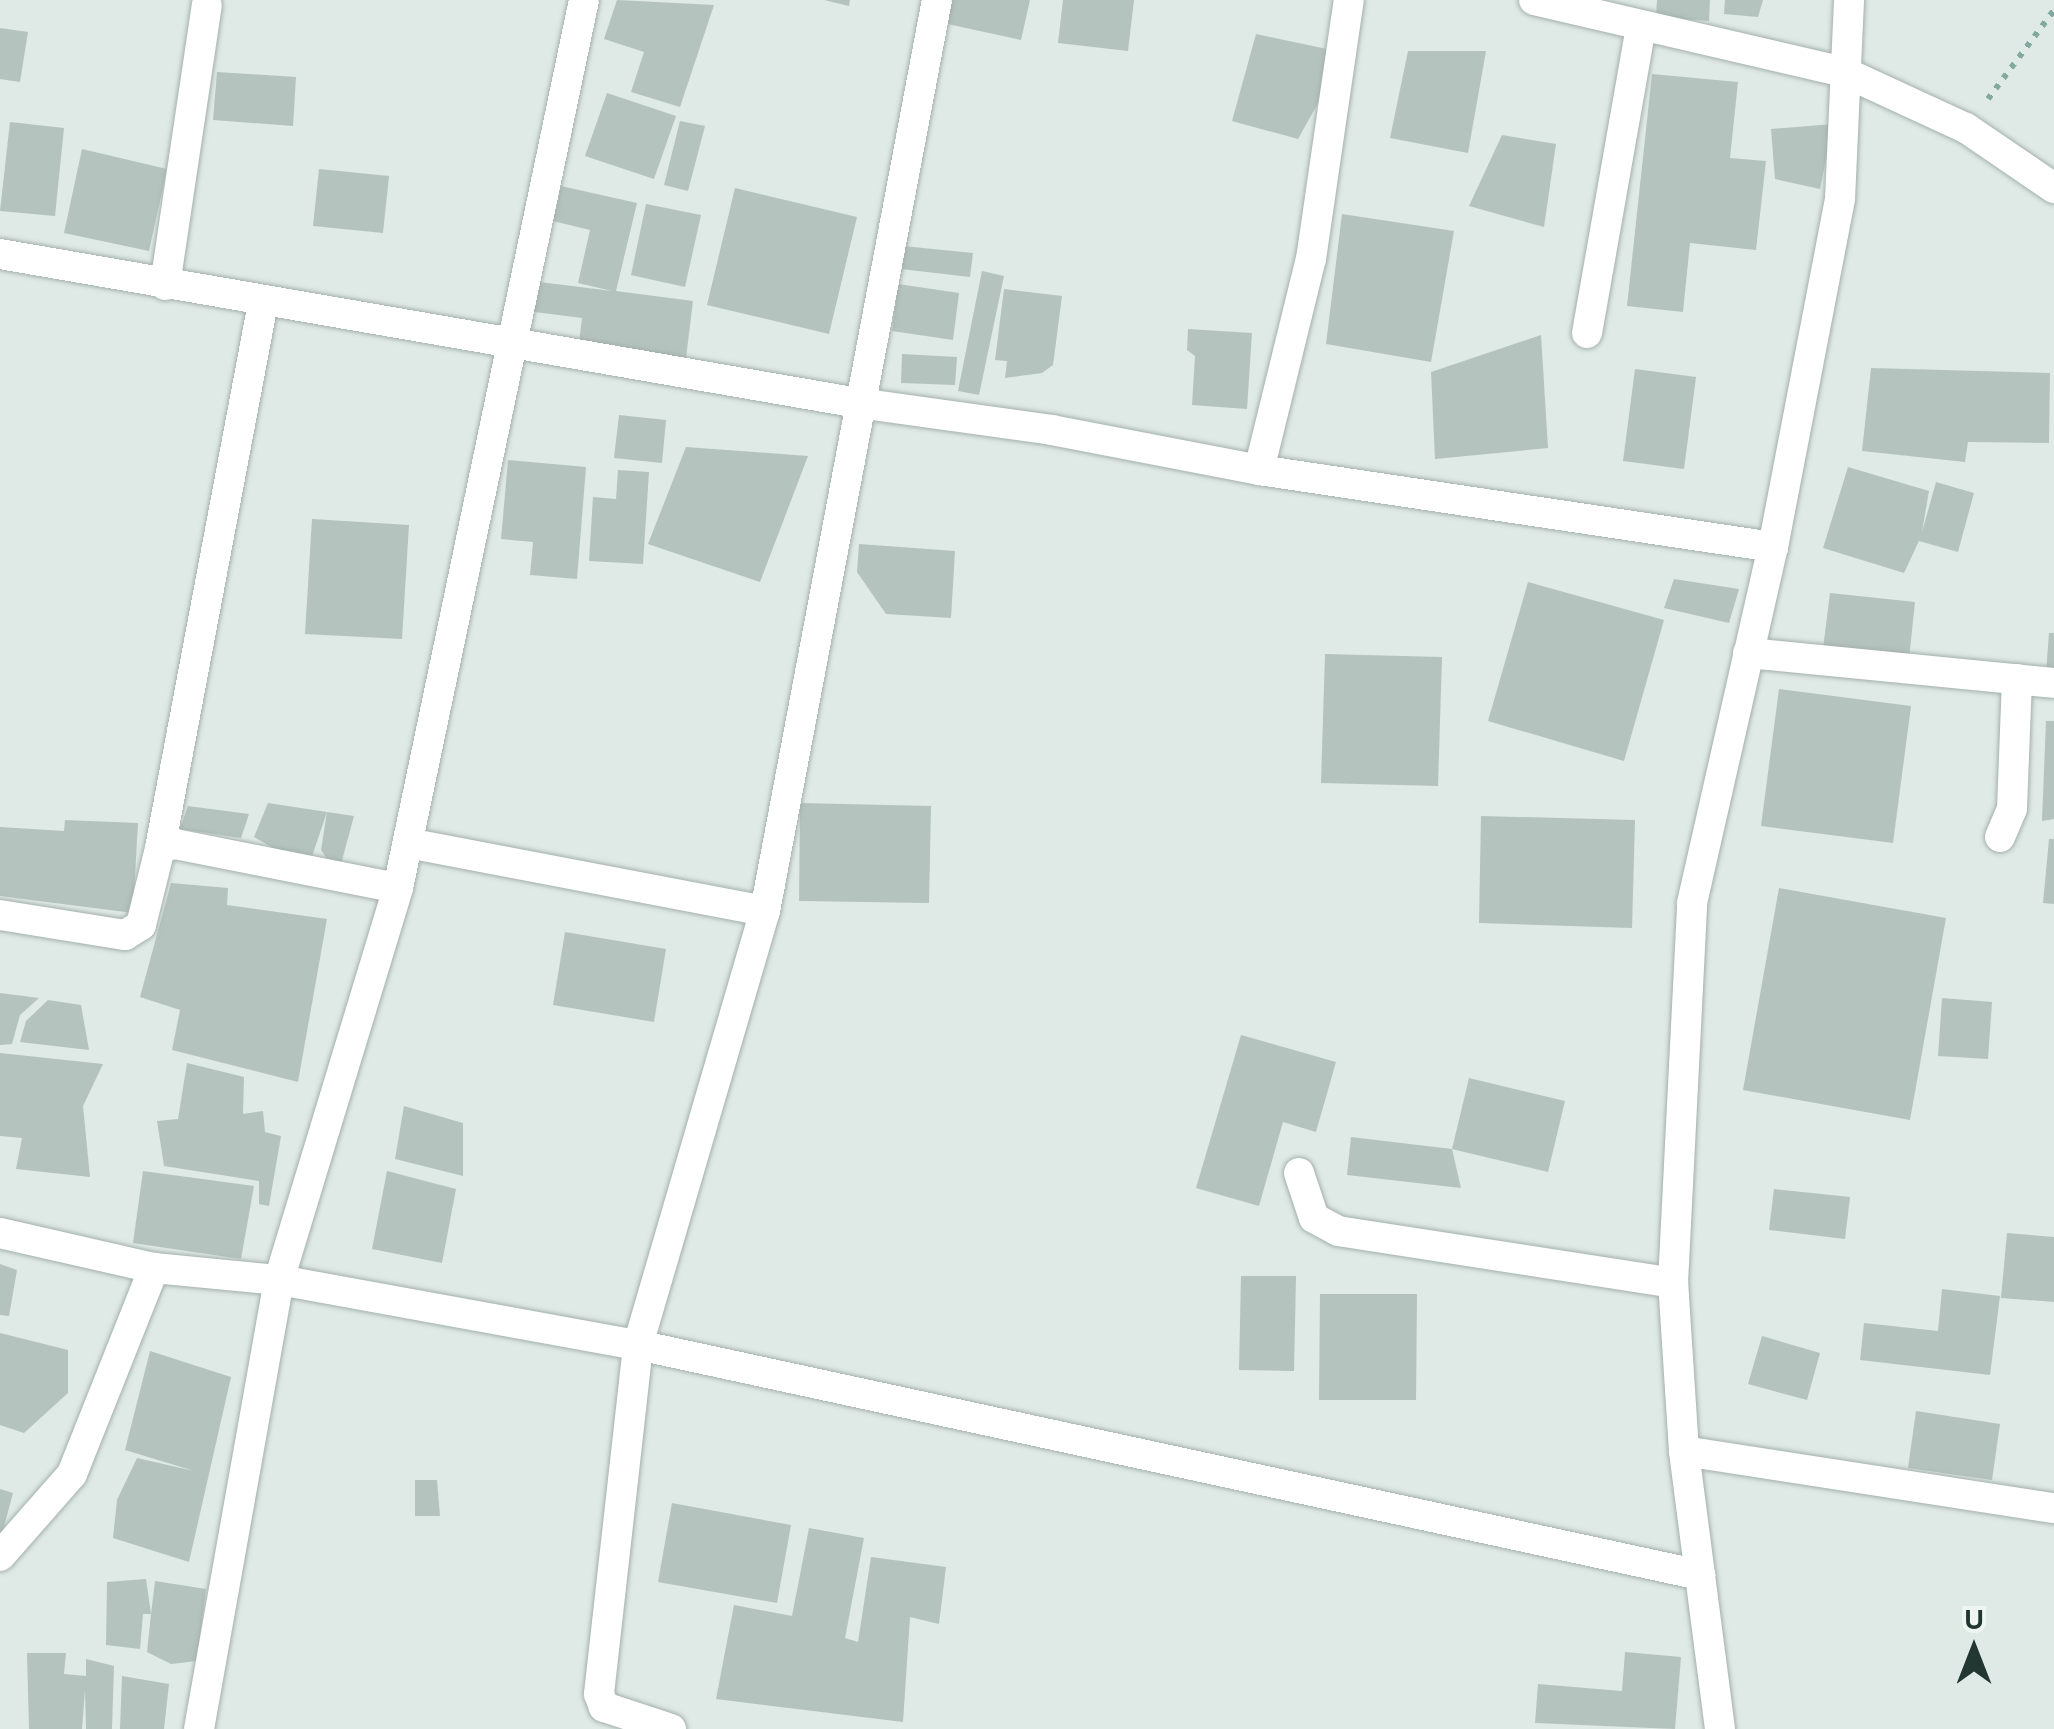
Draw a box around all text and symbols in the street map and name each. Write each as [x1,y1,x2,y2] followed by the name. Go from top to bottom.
[1924,1599,2024,1699] north arrow
[1964,1602,1984,1636] text: U

